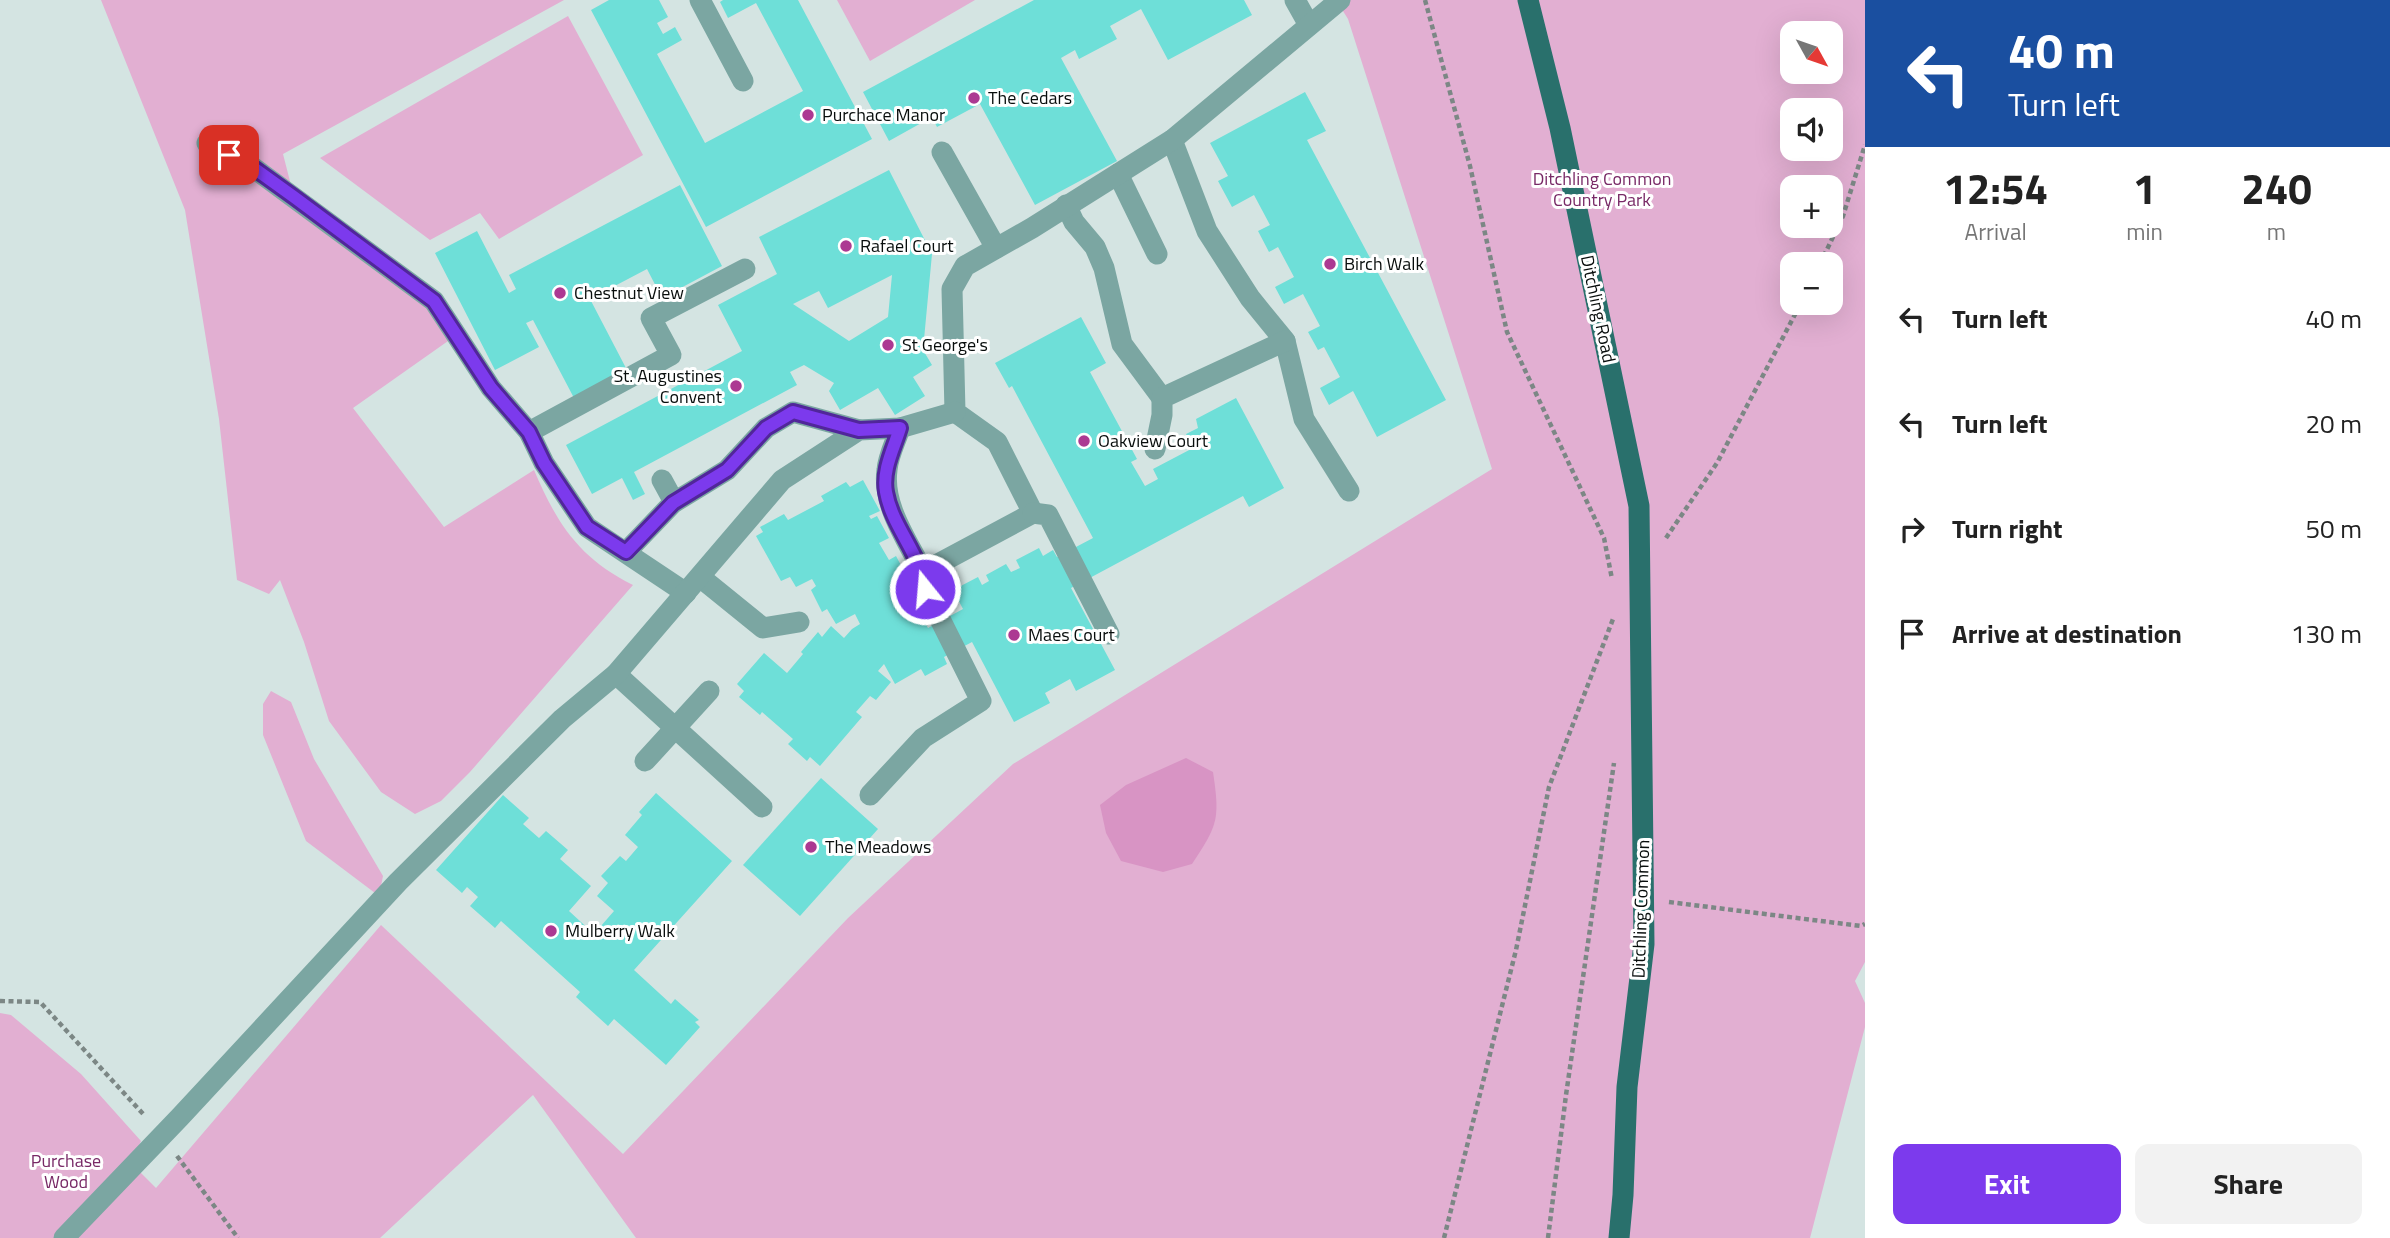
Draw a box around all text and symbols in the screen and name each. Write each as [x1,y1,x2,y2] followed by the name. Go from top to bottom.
[2008,12,2115,87] text: 40 m
[1780,21,1843,84] north arrow
[1780,21,1843,315] map controls
[1893,28,1984,119] icon: left
[2008,80,2120,128] text: Turn left
[988,84,1072,111] place label: The Cedars
[966,90,982,106] marker: The Cedars
[1780,98,1843,161] button: sound
[822,101,945,128] place label: Purchace Manor
[800,107,816,123] marker: Purchace Manor
[199,125,259,185] pin
[210,136,248,174] icon: arrive
[1943,156,2048,220] text: 12:54
[2133,156,2156,220] text: 1
[2241,156,2312,220] text: 240
[1533,165,1671,213] park label: Ditchling Common Country Park
[1780,175,1843,238] button: +
[1964,214,2027,249] text: Arrival
[2126,214,2163,249] text: min
[2267,214,2286,249] text: m
[860,232,954,259] place label: Rafael Court
[838,238,854,254] marker: Rafael Court
[1344,250,1424,277] place label: Birch Walk
[1780,252,1843,315] button: −
[1574,253,1623,365] street label: Ditchling Road
[1322,256,1338,272] marker: Birch Walk
[574,279,684,306] place label: Chestnut View
[552,285,568,301] marker: Chestnut View
[1952,299,2047,338] text: Turn left
[2305,299,2362,338] text: 40 m
[1893,300,1931,338] icon: left
[902,331,988,358] place label: St George's
[880,337,896,353] marker: St George's
[613,362,723,410] place label: St. Augustines Convent
[728,378,744,394] marker: St. Augustines Convent
[1952,404,2047,443] text: Turn left
[2305,404,2362,443] text: 20 m
[1893,405,1931,443] icon: left
[1098,427,1209,454] place label: Oakview Court
[1076,433,1092,449] marker: Oakview Court
[1952,509,2063,548] text: Turn right
[2305,509,2362,548] text: 50 m
[1893,510,1931,548] icon: right
[888,552,962,626] position arrow
[1952,614,2182,653] text: Arrive at destination
[2291,614,2362,653] text: 130 m
[1893,615,1931,653] icon: arrive
[1028,621,1115,648] place label: Maes Court
[1006,627,1022,643] marker: Maes Court
[825,833,931,860] place label: The Meadows
[803,839,819,855] marker: The Meadows
[1625,839,1656,979] street label: Ditchling Common
[565,917,675,944] place label: Mulberry Walk
[543,923,559,939] marker: Mulberry Walk
[1893,1144,2121,1224] button: Exit
[2135,1144,2362,1224] button: Share
[31,1147,101,1195] park label: Purchase Wood

